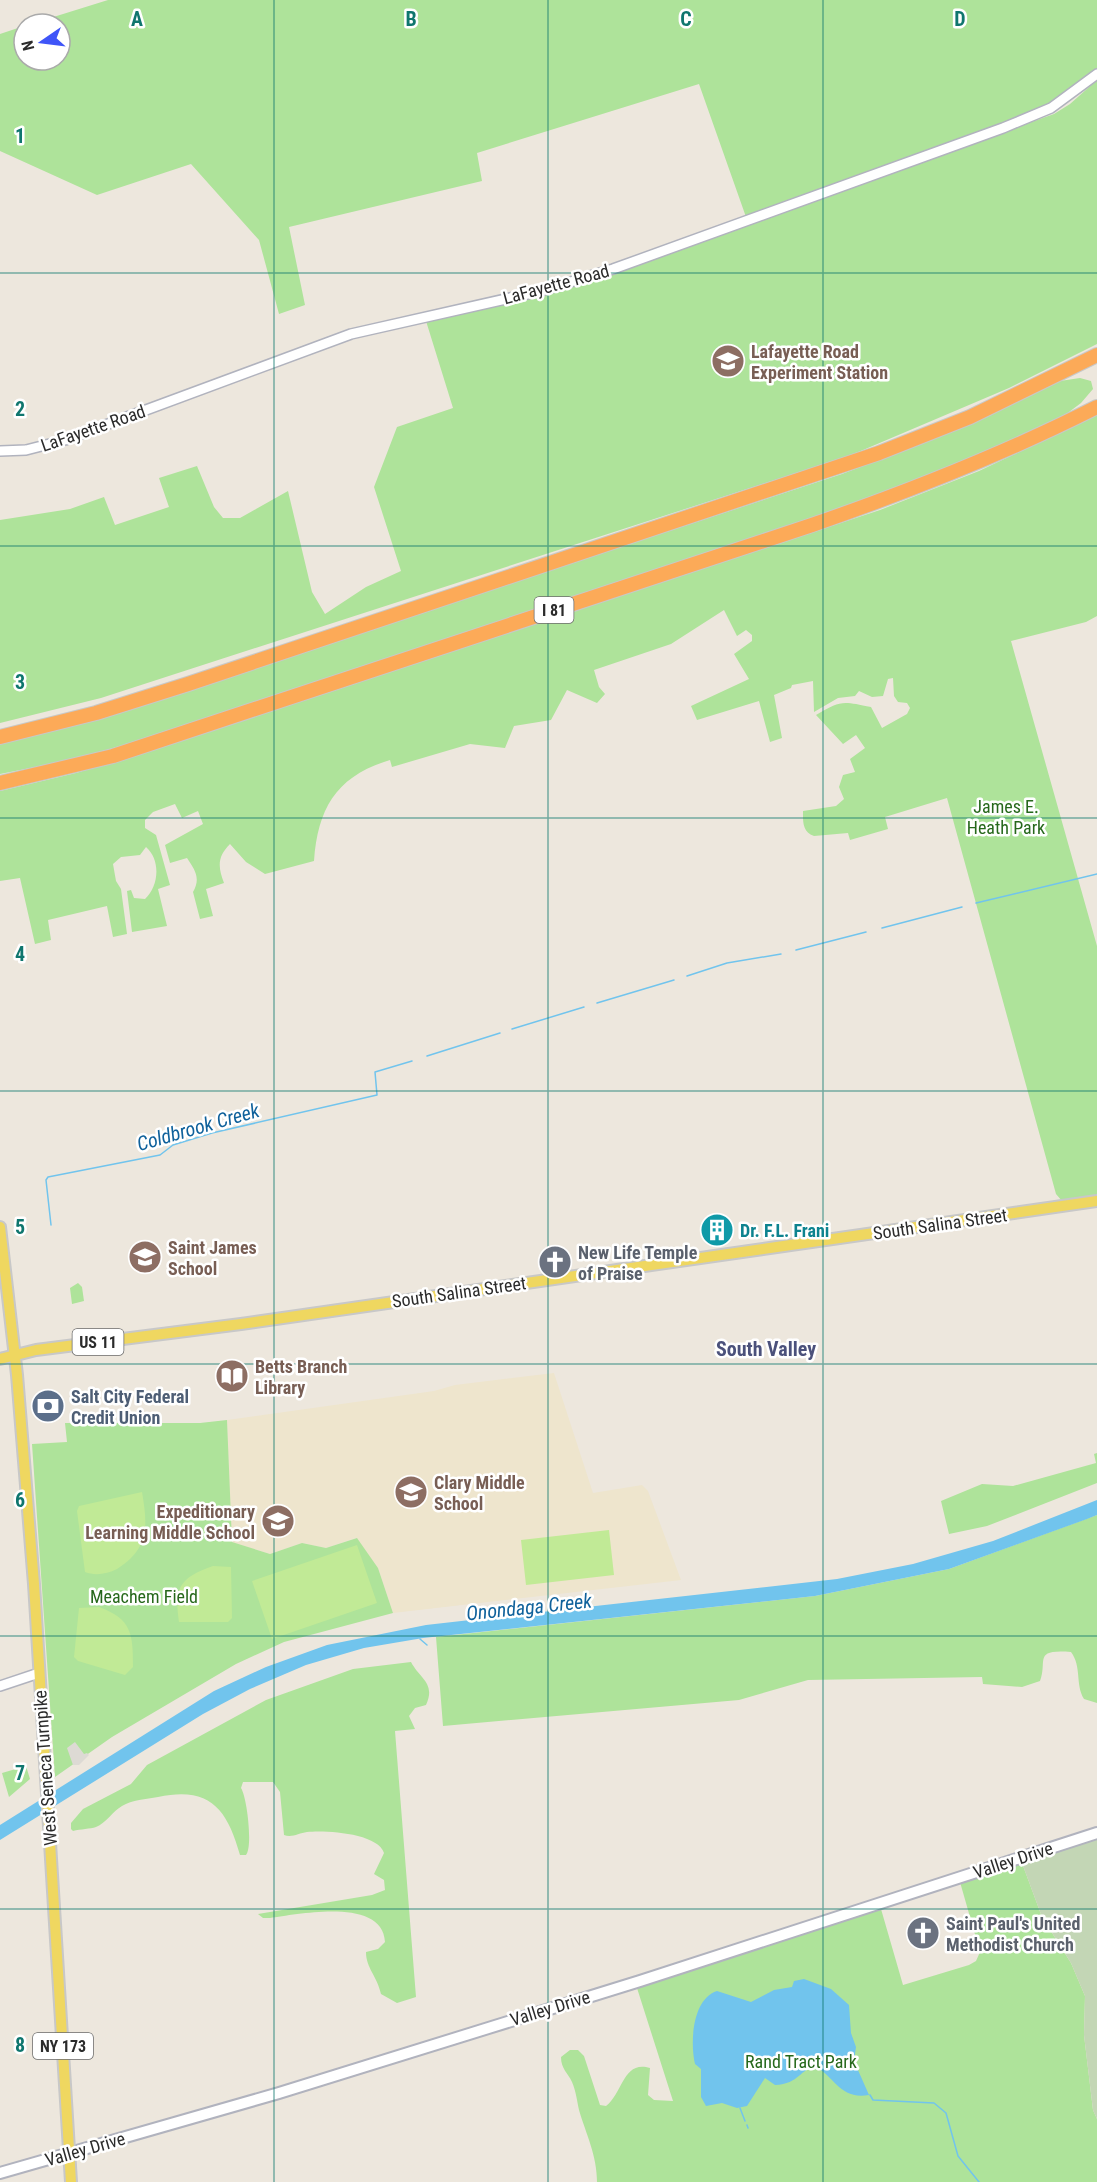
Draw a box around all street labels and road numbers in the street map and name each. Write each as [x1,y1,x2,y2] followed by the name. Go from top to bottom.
[501,260,611,308] street label: LaFayette Road
[38,400,148,456] street label: LaFayette Road
[534,597,574,623] road number: I 81
[872,1204,1008,1244] street label: South Salina Street
[391,1272,527,1312] street label: South Salina Street
[72,1329,124,1355] road number: US 11
[29,1689,61,1847] street label: West Seneca Turnpike
[971,1837,1055,1883] street label: Valley Drive
[508,1986,592,2030] street label: Valley Drive
[33,2033,93,2059] road number: NY 173
[42,2128,128,2170] street label: Valley Drive

